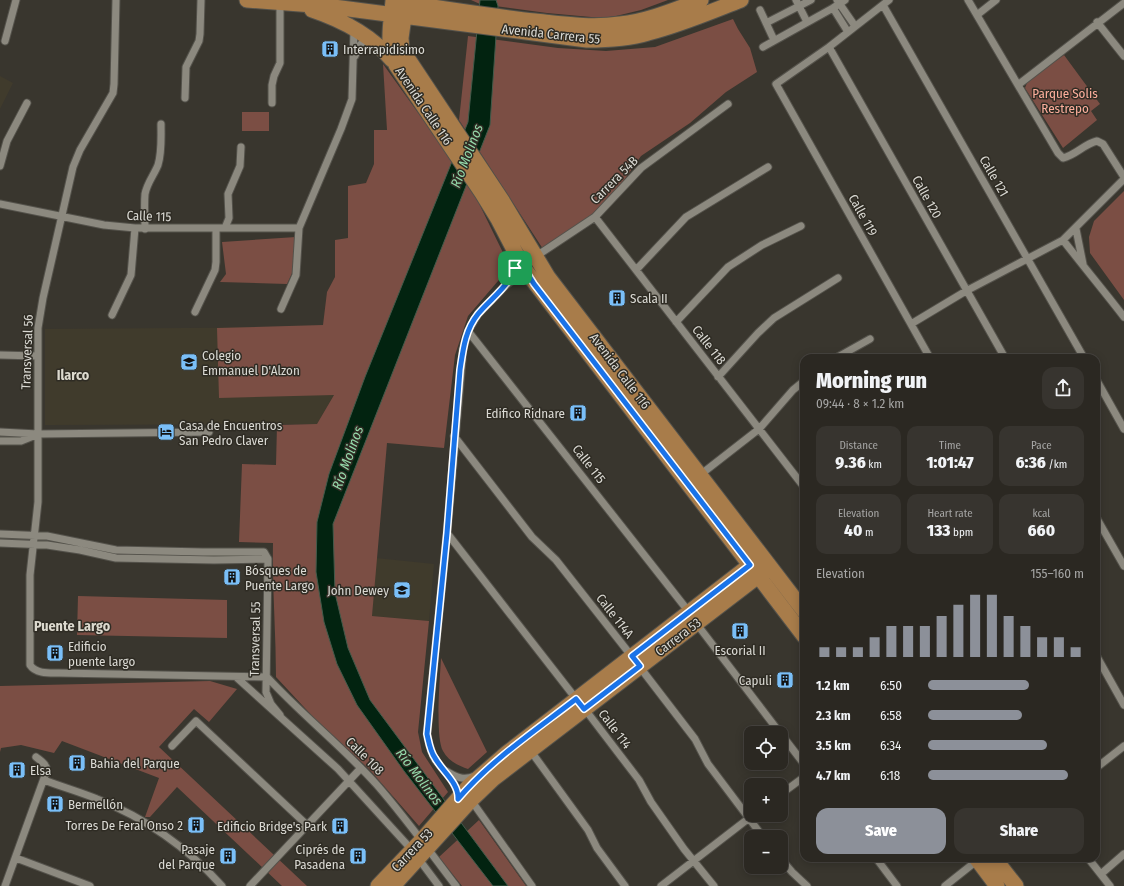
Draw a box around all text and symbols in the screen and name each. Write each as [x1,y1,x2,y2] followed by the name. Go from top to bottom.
[501,21,601,47] street label: Avenida Carrera 55
[320,39,340,59] building icon: Interrapidisimo
[343,42,425,57] place label: Interrapidisimo
[392,64,456,148] street label: Avenida Calle 116
[1032,86,1098,116] park label: Parque Solis Restrepo
[447,122,487,190] water label: Río Molinos
[587,153,641,207] street label: Carrera 54B
[976,153,1012,199] street label: Calle 121
[909,173,945,221] street label: Calle 120
[845,192,881,238] street label: Calle 119
[126,208,172,224] street label: Calle 115
[498,251,532,285] pin
[504,257,526,279] icon: arrive
[607,288,627,308] building icon: Scala II
[630,291,668,306] place label: Scala II
[18,314,36,390] street label: Transversal 56
[689,322,729,368] street label: Calle 118
[587,330,653,412] street label: Avenida Calle 116
[202,348,300,378] place label: Colegio Emmanuel D'Alzon
[179,352,199,372] school or university icon: Colegio Emmanuel D'Alzon
[57,367,90,384] district label: Ilarco
[816,367,927,394] text: Morning run
[1042,367,1084,409] button: share
[816,396,904,411] text: 09:44 · 8 × 1.2 km
[568,403,588,423] building icon: Edifico Ridnare
[486,406,565,421] place label: Edifico Ridnare
[179,418,283,448] place label: Casa de Encuentros San Pedro Claver
[156,422,176,442] hotel icon: Casa de Encuentros San Pedro Claver
[329,424,367,492] water label: Río Molinos
[839,439,878,452] text: Distance
[939,439,961,452] text: Time
[1031,439,1052,452] text: Pace
[569,442,609,486] street label: Calle 115
[835,452,866,473] text: 9.36
[926,452,974,473] text: 1:01:47
[1015,452,1046,473] text: 6:36
[866,458,882,471] text: km
[1046,458,1067,471] text: /km
[838,507,879,520] text: Elevation
[927,507,973,520] text: Heart rate
[1032,507,1050,520] text: kcal
[844,520,862,541] text: 40
[927,520,950,541] text: 133
[1028,520,1055,541] text: 660
[862,526,873,539] text: m
[950,526,973,539] text: bpm
[245,563,314,593] place label: Bósques de Puente Largo
[816,566,865,581] text: Elevation
[1030,566,1084,581] text: 155–160 m
[222,567,242,587] building icon: Bósques de Puente Largo
[392,580,412,600] school or university icon: John Dewey
[327,583,389,598] place label: John Dewey
[593,591,637,641] street label: Calle 114A
[247,601,263,677] street label: Transversal 55
[652,615,704,659] street label: Carrera 53
[34,618,111,635] district label: Puente Largo
[730,621,750,641] building icon: Escorial II
[68,639,136,669] place label: Edificio puente largo
[45,643,65,663] building icon: Edificio puente largo
[714,643,766,658] place label: Escorial II
[775,670,795,690] building icon: Capuli
[739,673,772,688] place label: Capuli
[816,678,850,693] text: 1.2 km
[880,678,902,693] text: 6:50
[595,706,635,752] street label: Calle 114
[816,708,851,723] text: 2.3 km
[880,708,902,723] text: 6:58
[744,726,788,874] map controls
[744,726,788,770] button: locate
[343,734,387,778] street label: Calle 108
[816,738,851,753] text: 3.5 km
[880,738,901,753] text: 6:34
[392,745,446,809] water label: Río Molinos
[67,753,87,773] building icon: Bahia del Parque
[90,756,180,771] place label: Bahia del Parque
[7,760,27,780] building icon: Elsa
[30,763,51,778] place label: Elsa
[816,768,850,783] text: 4.7 km
[880,768,900,783] text: 6:18
[744,778,788,822] button: +
[45,794,65,814] building icon: Bermellón
[68,797,123,812] place label: Bermellón
[816,808,946,854] button: Save
[954,808,1084,854] button: Share
[186,815,206,835] building icon: Torres De Feral Onso 2
[330,816,350,836] building icon: Edificio Bridge's Park
[65,818,183,833] place label: Torres De Feral Onso 2
[217,819,328,834] place label: Edificio Bridge's Park
[388,825,436,875] street label: Carrera 53
[744,830,788,874] button: −
[158,842,215,872] place label: Pasaje del Parque
[294,842,345,872] place label: Ciprés de Pasadena
[218,846,238,866] building icon: Pasaje del Parque
[348,846,368,866] building icon: Ciprés de Pasadena

